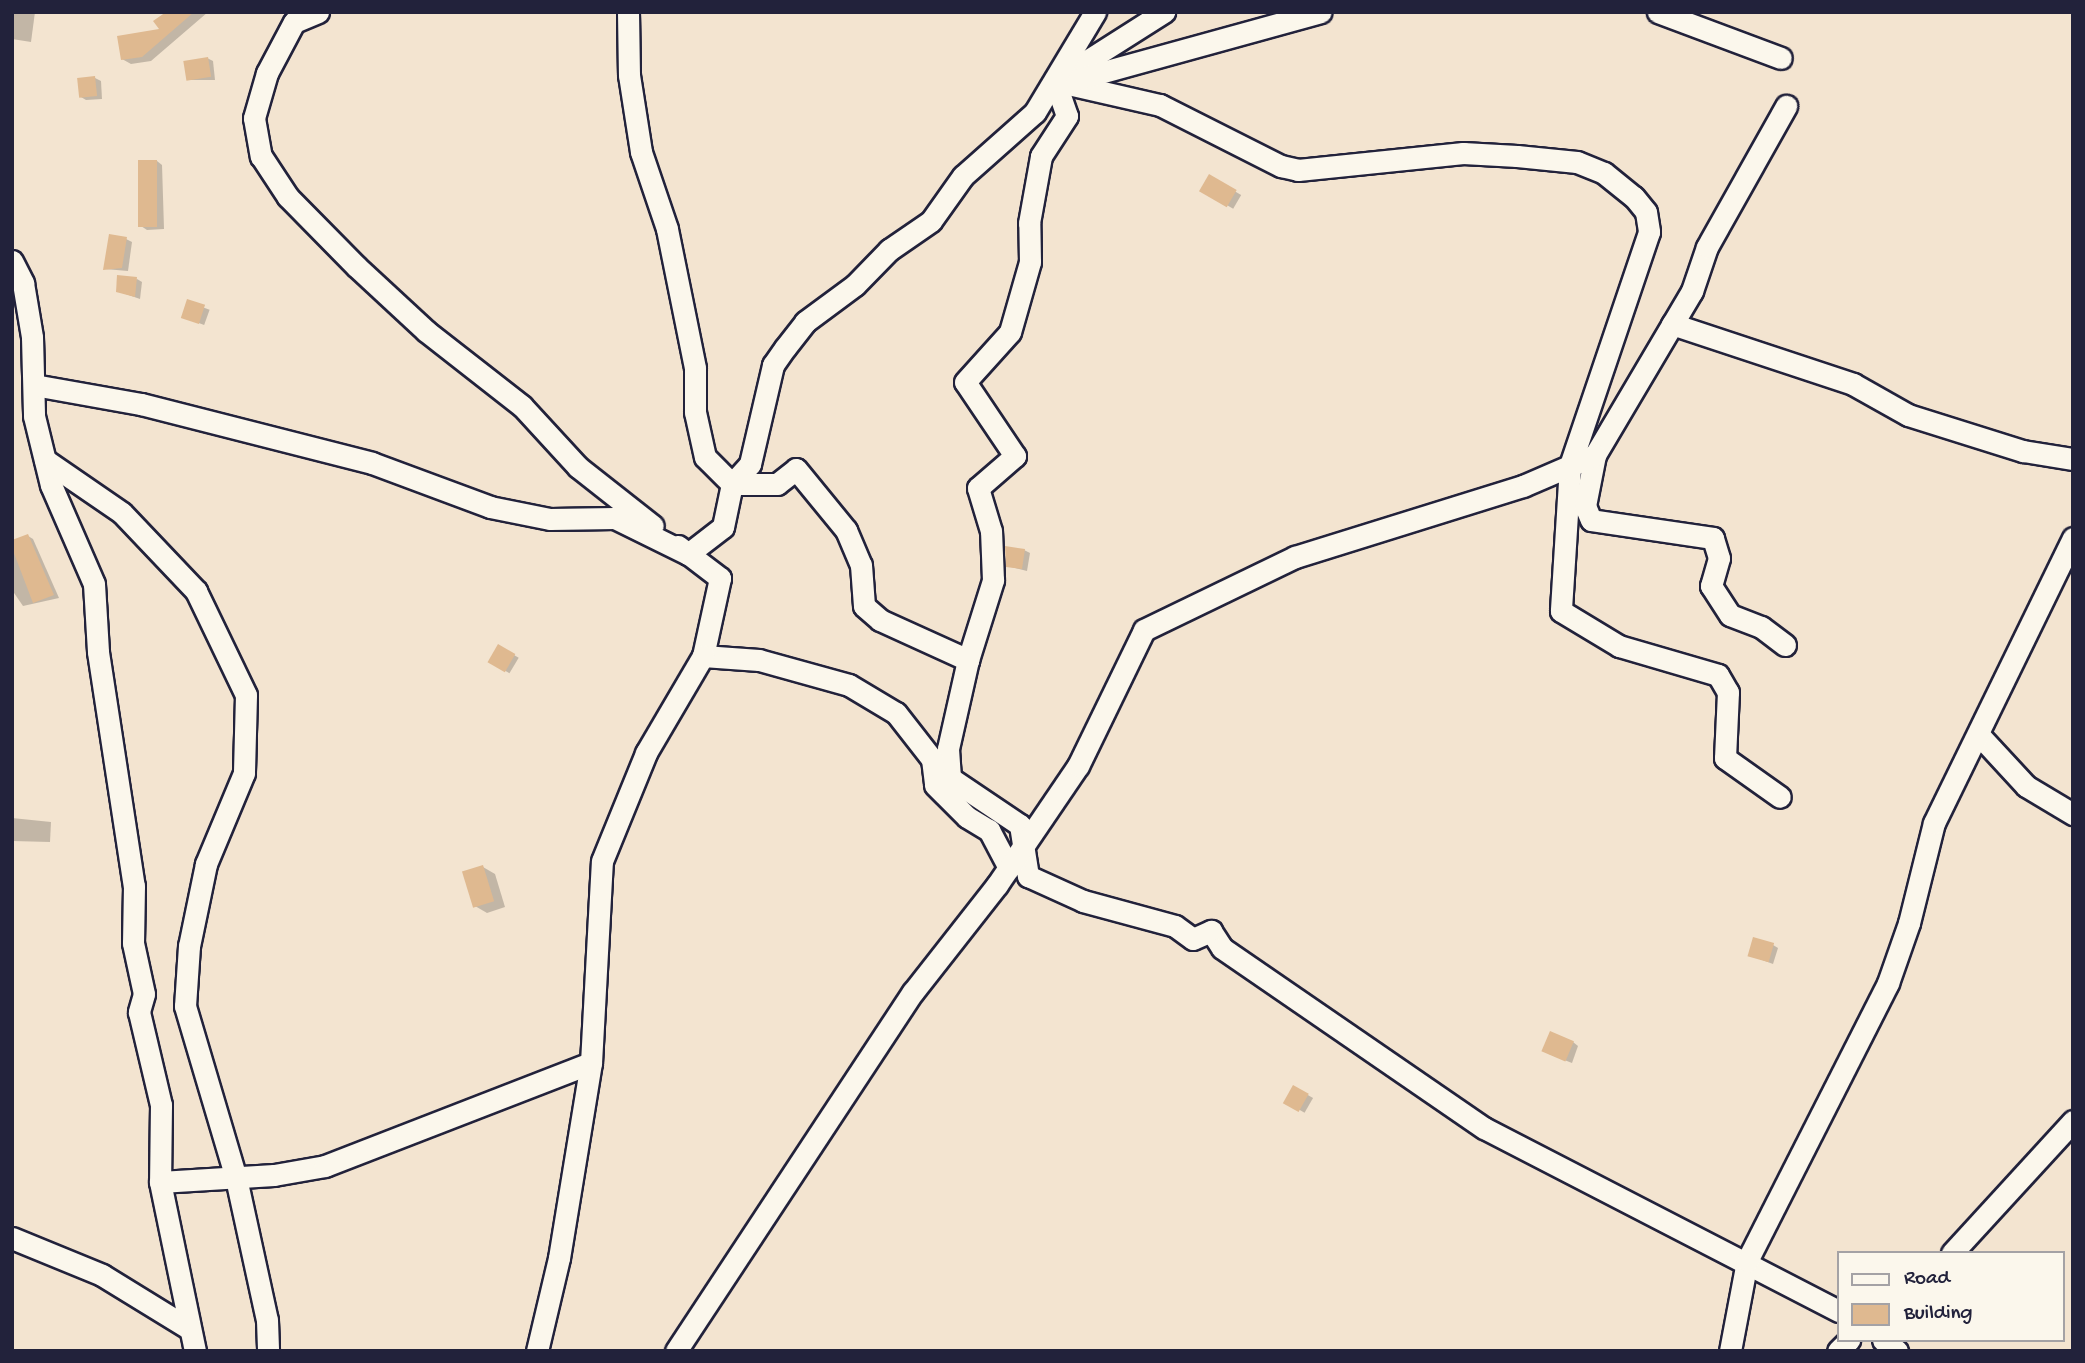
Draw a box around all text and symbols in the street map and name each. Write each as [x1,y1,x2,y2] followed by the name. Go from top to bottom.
[1836,1251,2064,1342] legend
[1904,1267,1950,1292] text: Road
[1904,1302,1973,1327] text: Building

